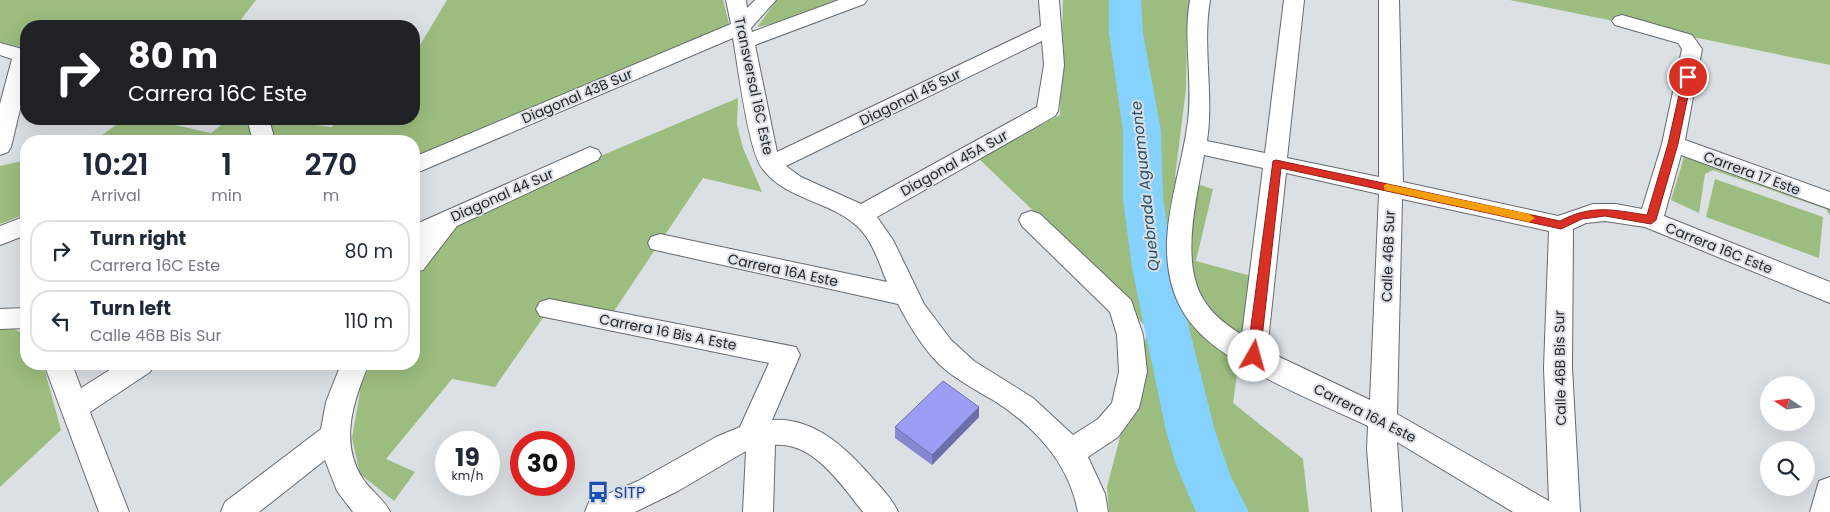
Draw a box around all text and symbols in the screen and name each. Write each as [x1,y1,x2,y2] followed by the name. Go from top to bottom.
[730,15,778,157] street label: Transversal 16C Este
[128,31,218,80] text: 80 m
[45,40,110,105] icon: right
[1667,56,1709,98] pin
[1674,63,1702,91] icon: arrive
[519,64,635,128] street label: Diagonal 43B Sur
[856,64,964,130] street label: Diagonal 45 Sur
[128,78,307,109] text: Carrera 16C Este
[1125,100,1164,272] water label: Quebrada Aguamonte
[897,125,1011,201] street label: Diagonal 45A Sur
[83,143,149,186] text: 10:21
[221,143,232,186] text: 1
[304,143,357,186] text: 270
[1701,146,1804,200] street label: Carrera 17 Este
[447,163,557,227] street label: Diagonal 44 Sur
[90,184,141,207] text: Arrival
[211,184,242,207] text: min
[323,184,339,207] text: m
[1376,210,1400,302] street label: Calle 46B Sur
[1662,217,1776,279] street label: Carrera 16C Este
[90,225,186,252] text: Turn right
[47,237,75,265] icon: right
[344,238,393,265] text: 80 m
[726,249,840,292] street label: Carrera 16A Este
[90,254,220,277] text: Carrera 16C Este
[90,295,171,322] text: Turn left
[47,307,75,335] icon: left
[344,308,393,335] text: 110 m
[598,309,739,355] street label: Carrera 16 Bis A Este
[1549,310,1571,426] street label: Calle 46B Bis Sur
[90,324,222,347] text: Calle 46B Bis Sur
[1227,329,1279,381] position arrow
[1760,376,1815,431] north arrow
[1760,376,1815,496] map controls
[1310,379,1420,448] street label: Carrera 16A Este
[510,431,575,496] speed limit sign: 30
[455,440,480,475] text: 19
[1760,441,1815,496] button: search
[452,467,483,484] text: km/h
[585,479,611,505] bus stop icon: SITP
[614,481,645,504] place label: SITP

